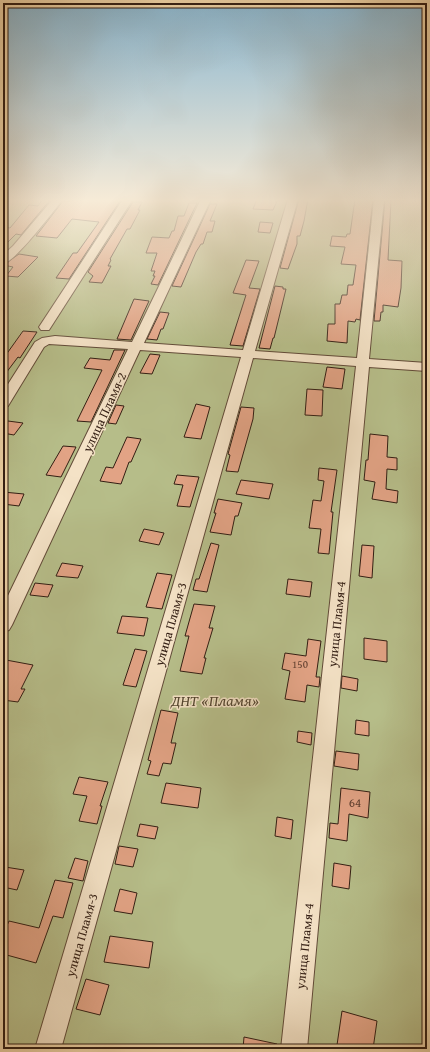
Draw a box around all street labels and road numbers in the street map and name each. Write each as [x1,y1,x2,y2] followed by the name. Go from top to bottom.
[77,369,131,456] street label: улица Пламя-2
[149,580,192,669] street label: улица Пламя-3
[322,580,350,669] street label: улица Пламя-4
[60,891,103,980] street label: улица Пламя-3
[290,902,318,991] street label: улица Пламя-4

